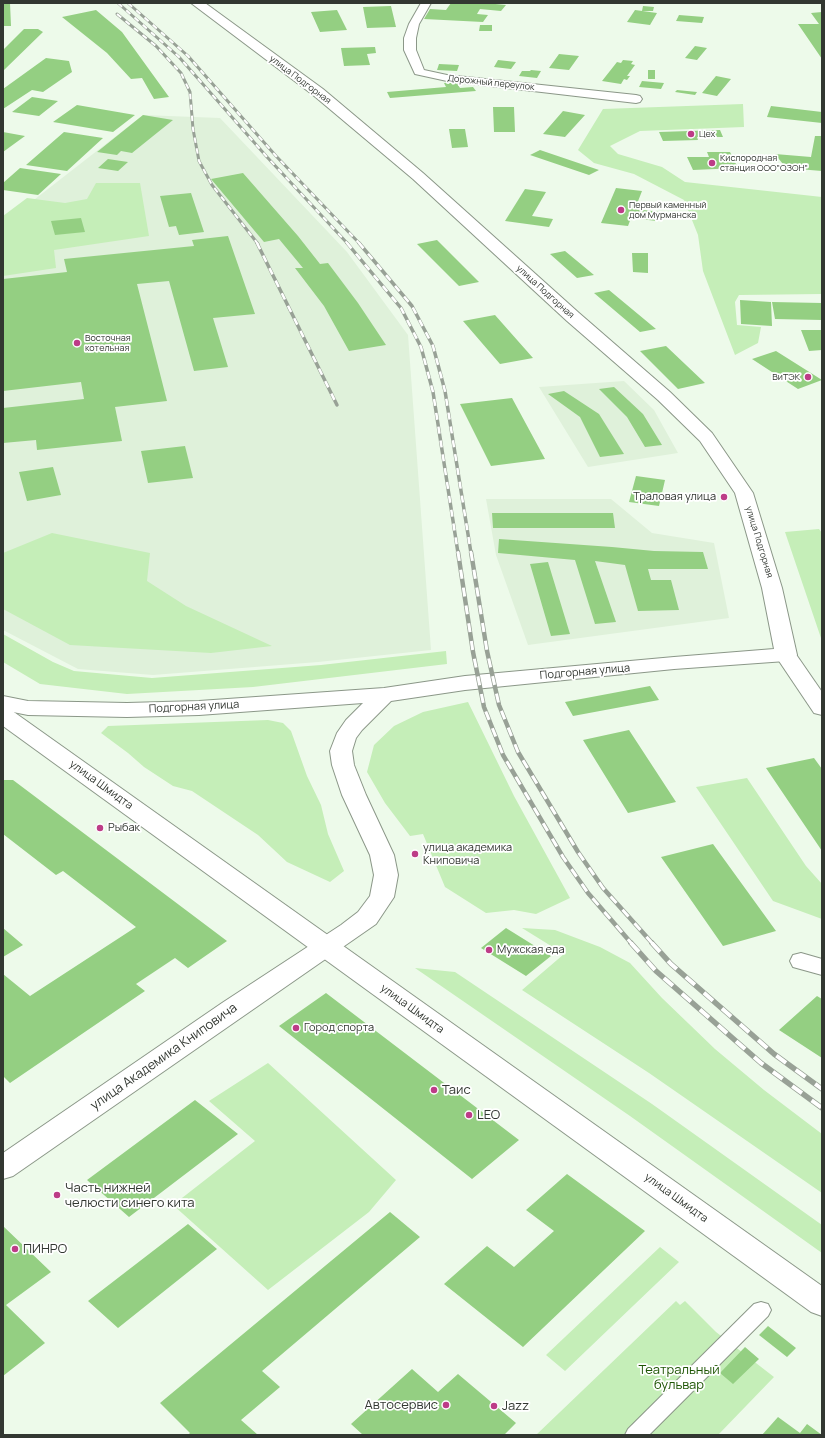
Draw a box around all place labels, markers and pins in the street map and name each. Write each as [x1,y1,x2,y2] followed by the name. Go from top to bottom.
[686,129,696,139] marker: Цех
[699,129,715,139] place label: Цех
[720,153,808,174] place label: Кислородная станция ООО"ОЗОН"
[707,158,717,168] marker: Кислородная станция ООО"ОЗОН"
[629,200,706,221] place label: Первый каменный дом Мурманска
[616,205,626,215] marker: Первый каменный дом Мурманска
[85,333,131,354] place label: Восточная котельная
[72,338,82,348] marker: Восточная котельная
[772,372,800,382] place label: ВиТЭК
[803,372,813,382] marker: ВиТЭК
[633,490,716,504] place label: Траловая улица
[719,492,729,502] marker: Траловая улица
[108,821,140,835] place label: Рыбак
[95,823,105,833] marker: Рыбак
[423,841,512,867] place label: улица академика Книповича
[410,849,420,859] marker: улица академика Книповича
[497,943,565,957] place label: Мужская еда
[484,945,494,955] marker: Мужская еда
[304,1021,374,1035] place label: Город спорта
[291,1023,301,1033] marker: Город спорта
[442,1082,471,1098] place label: Таис
[429,1085,439,1095] marker: Таис
[477,1107,500,1123] place label: LEO
[464,1110,474,1120] marker: LEO
[65,1180,195,1211] place label: Часть нижней челюсти синего кита
[52,1190,62,1200] marker: Часть нижней челюсти синего кита
[23,1241,67,1257] place label: ПИНРО
[10,1244,20,1254] marker: ПИНРО
[365,1397,438,1413] place label: Автосервис
[502,1398,529,1414] place label: Jazz
[441,1400,451,1410] marker: Автосервис
[489,1401,499,1411] marker: Jazz

